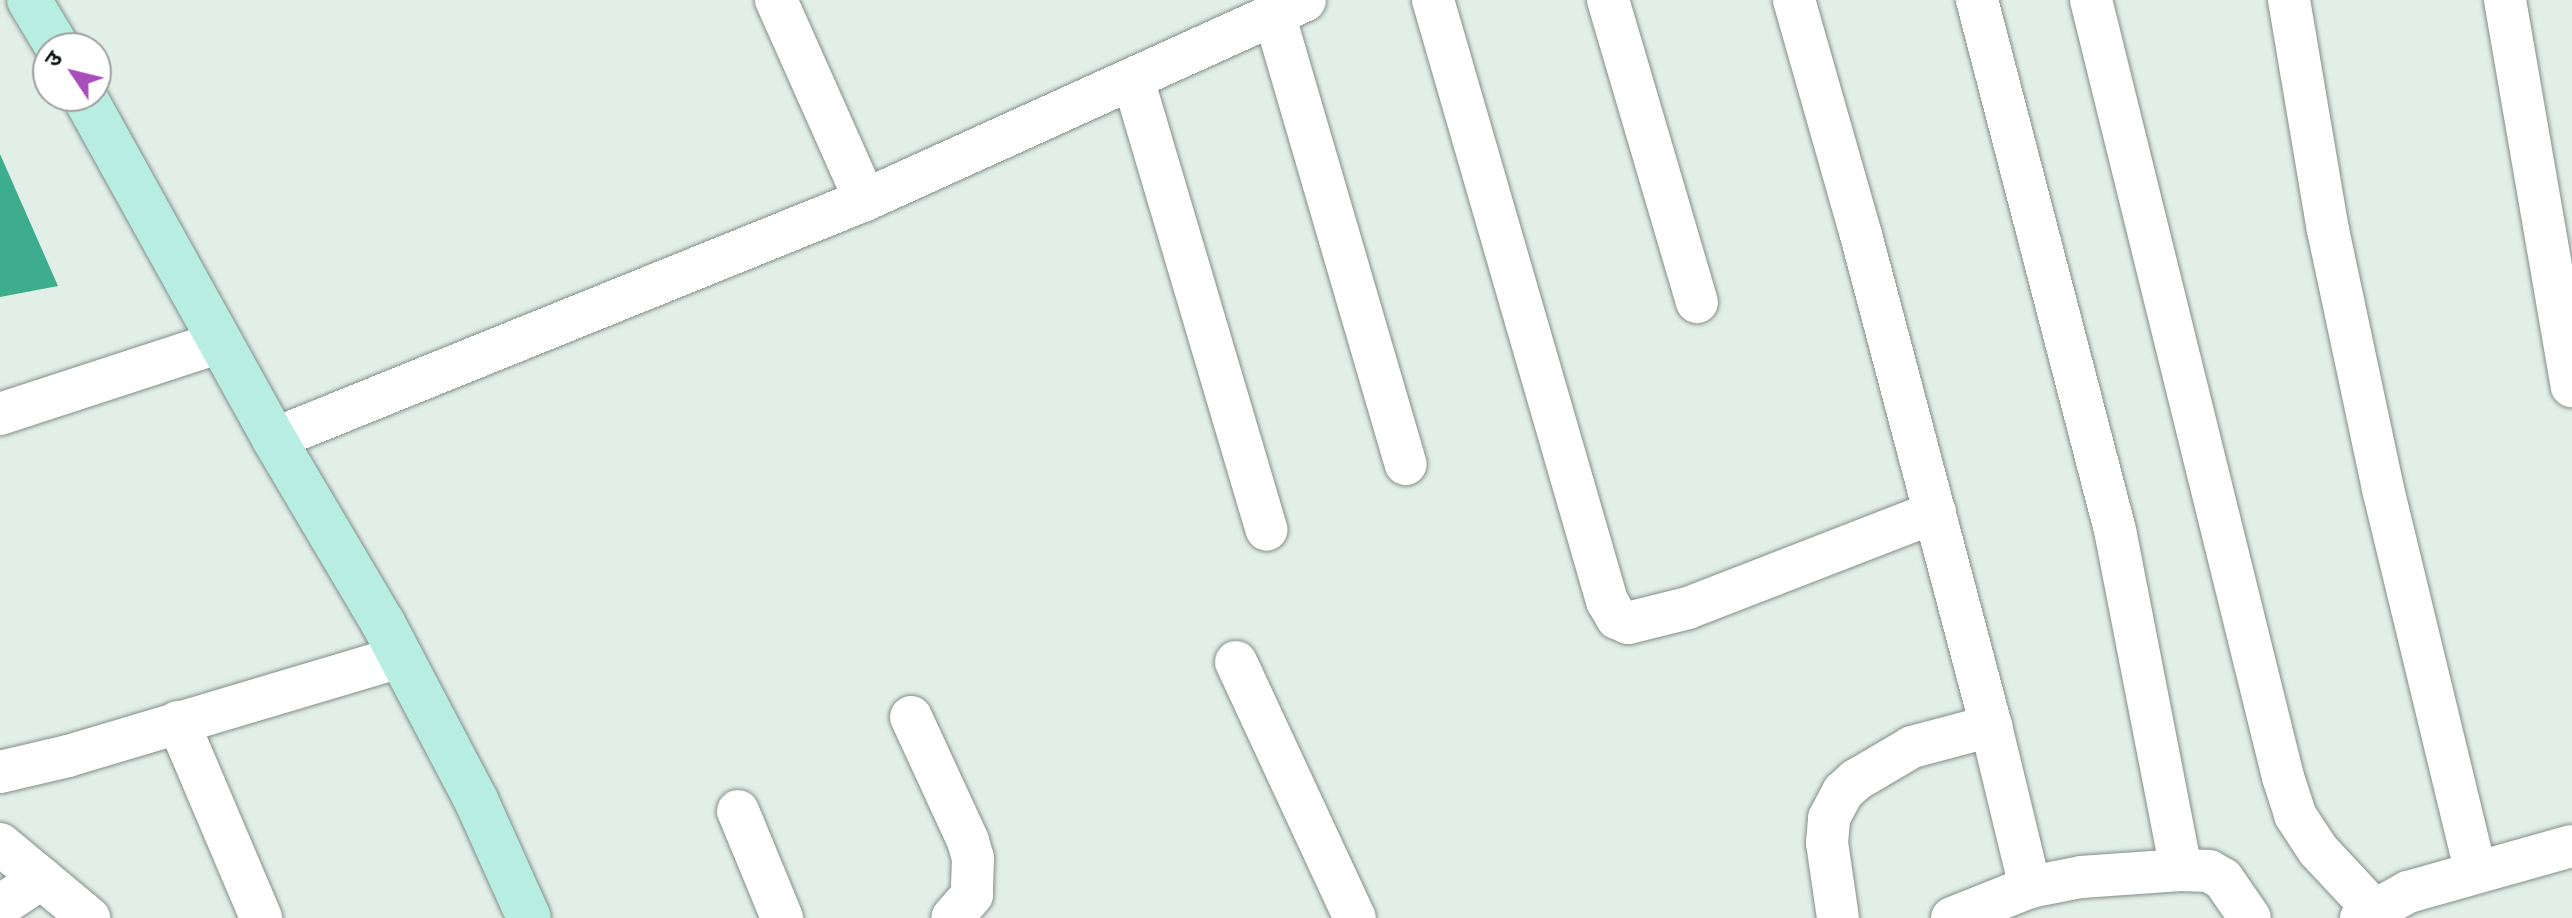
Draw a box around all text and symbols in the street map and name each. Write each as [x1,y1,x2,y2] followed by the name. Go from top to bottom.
[32,32,112,112] north arrow
[41,48,67,71] text: उ

